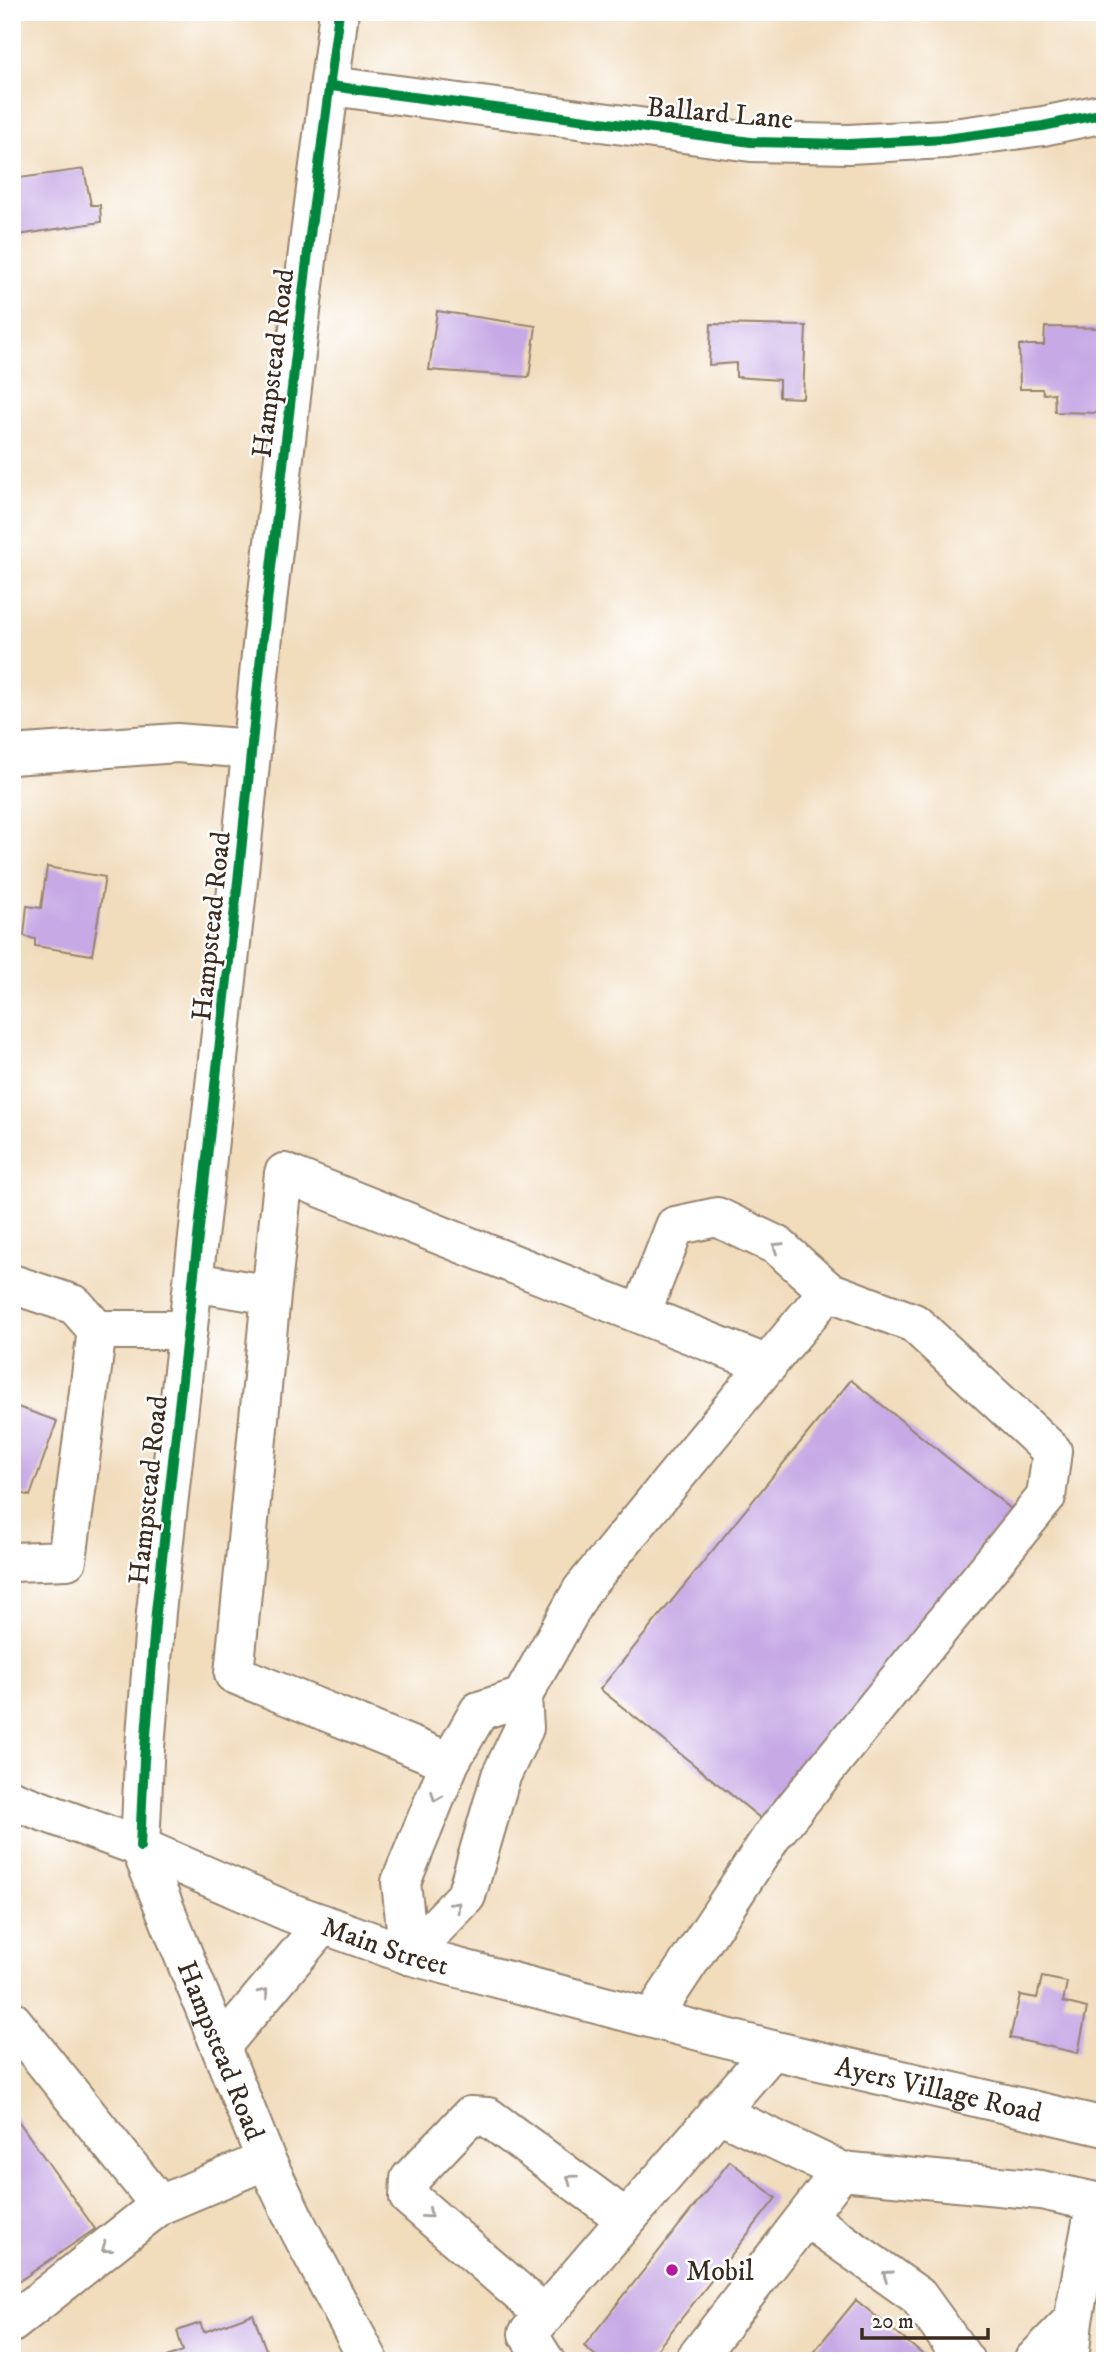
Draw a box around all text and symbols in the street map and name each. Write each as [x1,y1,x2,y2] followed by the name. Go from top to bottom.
[645,90,795,137] street label: Ballard Lane
[245,267,302,460] street label: Hampstead Road
[184,830,239,1023] street label: Hampstead Road
[771,1243,784,1256] one-way arrow
[121,1394,176,1587] street label: Hampstead Road
[430,1791,444,1803] one-way arrow
[447,1901,460,1914] one-way arrow
[317,1909,452,1984] street label: Main Street
[169,1956,272,2146] street label: Hampstead Road
[256,1988,268,2001] one-way arrow
[832,2049,1045,2131] street label: Ayers Village Road
[566,2174,579,2187] one-way arrow
[420,2206,433,2218] one-way arrow
[102,2239,114,2252] one-way arrow
[686,2254,754,2289] place label: Mobil
[664,2262,680,2278] marker: Mobil
[882,2270,895,2283] one-way arrow
[862,2296,988,2340] scale bar
[872,2309,914,2335] text: 20 m

